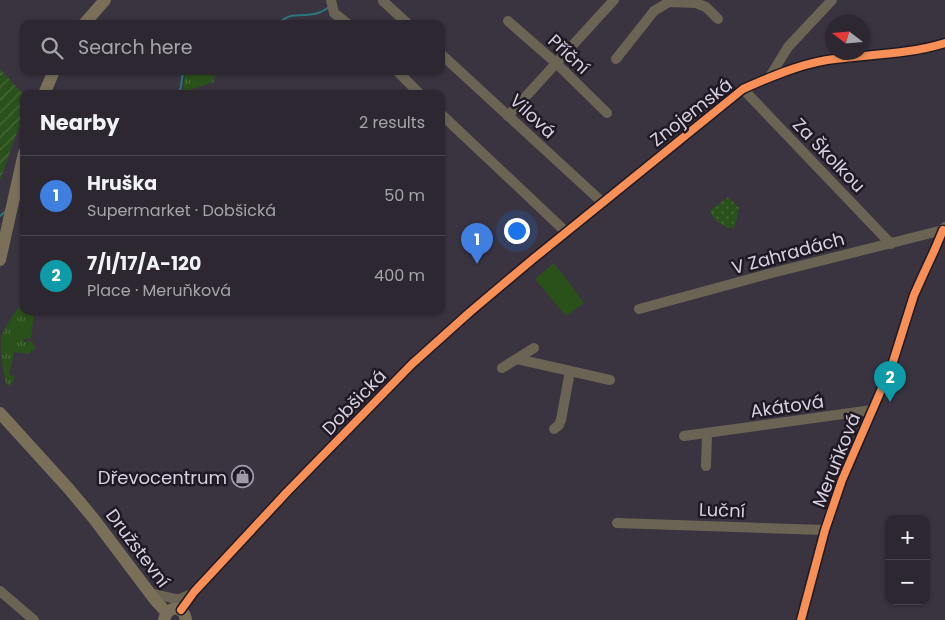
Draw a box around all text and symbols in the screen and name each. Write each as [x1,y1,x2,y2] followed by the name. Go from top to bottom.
[825,15,870,60] north arrow
[20,20,445,75] search box
[543,28,595,80] street label: Příční
[38,34,66,62] icon: search
[78,34,192,61] text: Search here
[645,72,737,152] street label: Znojemská
[504,88,562,144] street label: Vilová
[40,108,120,137] text: Nearby
[359,111,425,134] text: 2 results
[787,112,871,198] street label: Za Školkou
[87,170,157,197] text: Hruška
[53,184,59,207] text: 1
[384,184,425,207] text: 50 m
[87,199,276,222] text: Supermarket · Dobšická
[504,218,530,244] your location
[461,223,493,264] pin: 1
[729,226,847,280] street label: V Zahradách
[87,250,201,277] text: 7/I/17/A-120
[51,264,61,287] text: 2
[374,264,425,287] text: 400 m
[87,279,231,302] text: Place · Meruňková
[874,361,906,402] pin: 2
[316,364,392,440] street label: Dobšická
[749,388,825,424] street label: Akátová
[806,409,866,511] street label: Meruňková
[98,465,227,490] place label: Dřevocentrum
[231,465,255,489] shop icon: Dřevocentrum
[698,497,746,523] street label: Luční
[100,504,176,592] street label: Družstevní
[885,515,930,605] map controls
[885,515,930,560] button: +
[885,560,930,605] button: −

